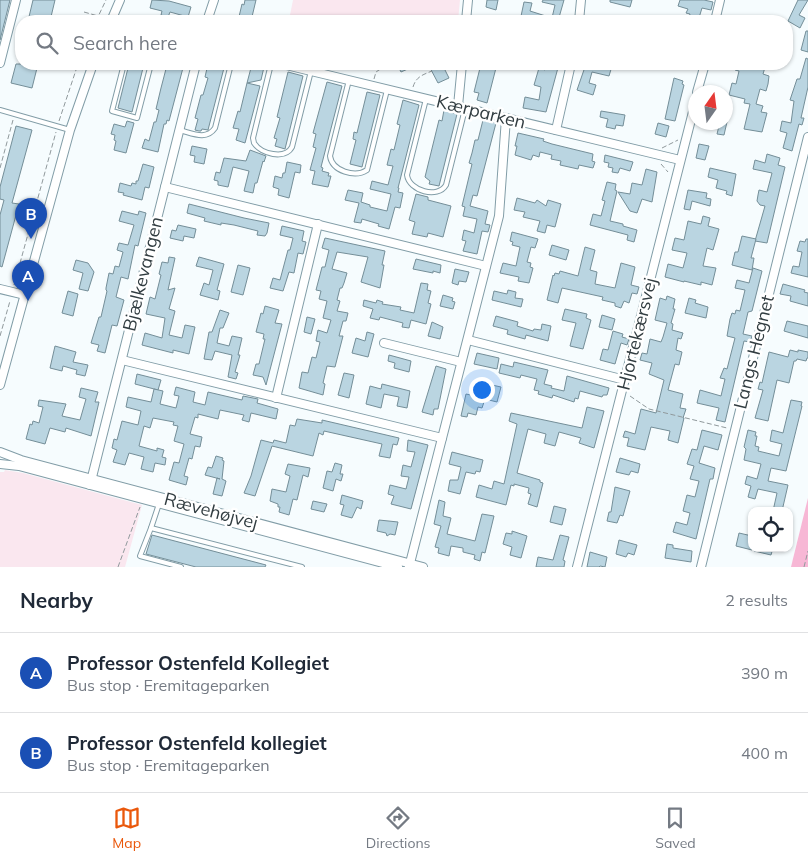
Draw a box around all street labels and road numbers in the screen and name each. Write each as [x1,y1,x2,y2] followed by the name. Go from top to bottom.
[434,89,528,134] street label: Kærparken
[117,214,168,334] street label: Bjælkevangen
[611,275,662,393] street label: Hjortekærsvej
[728,292,779,411] street label: Langs Hegnet
[162,487,260,534] street label: Rævehøjvej

